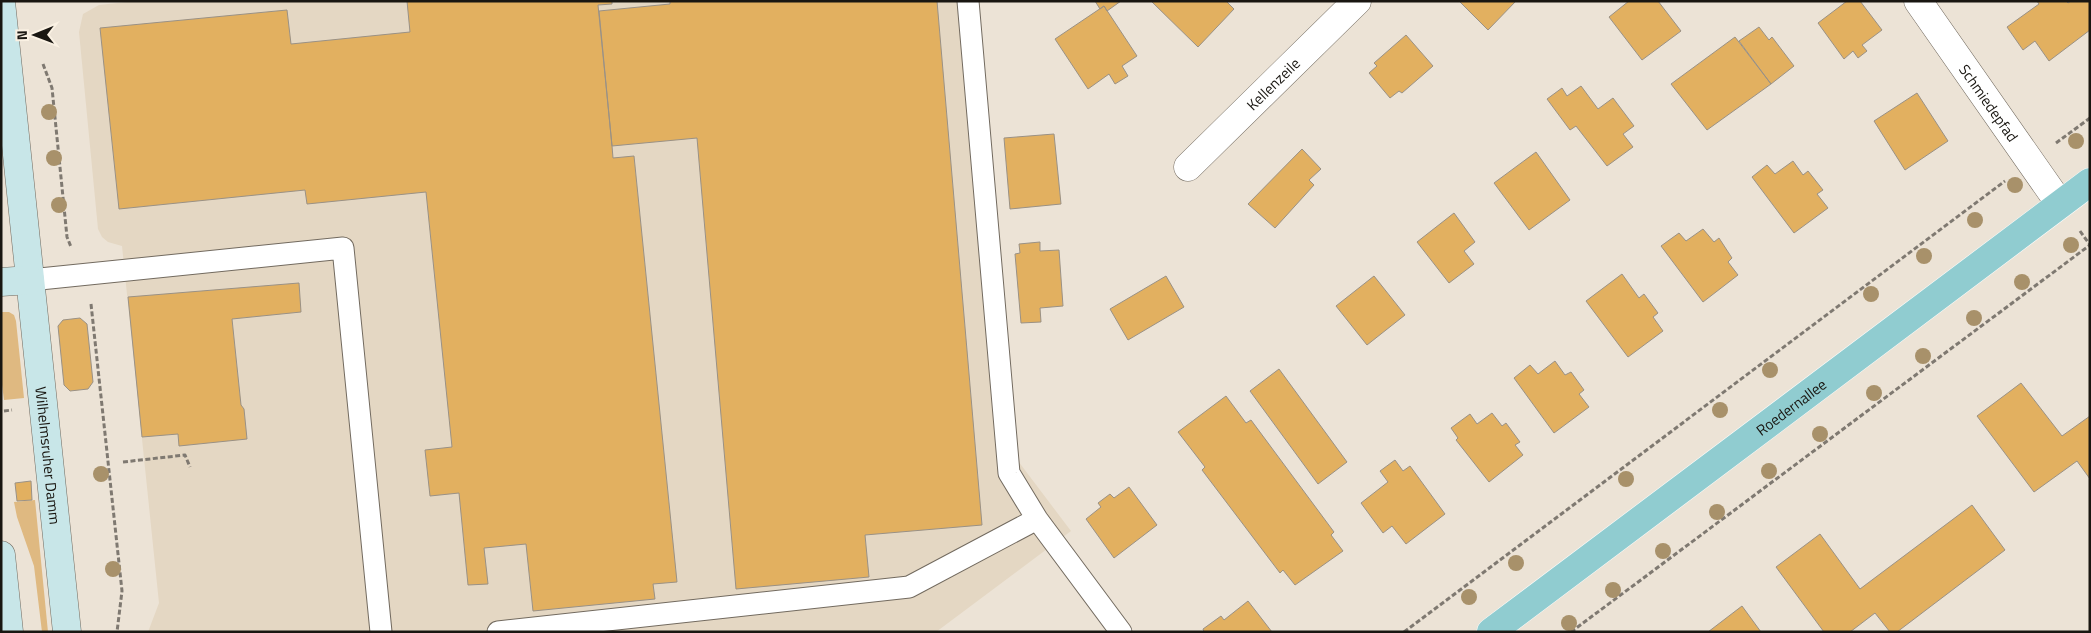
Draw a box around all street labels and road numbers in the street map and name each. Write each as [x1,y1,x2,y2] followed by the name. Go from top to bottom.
[1241,52,1305,115] street label: Kellenzeile
[1954,59,2024,146] street label: Schmiedepfad
[1751,373,1831,441] street label: Roedernallee
[30,386,67,526] street label: Wilhelmsruher Damm

